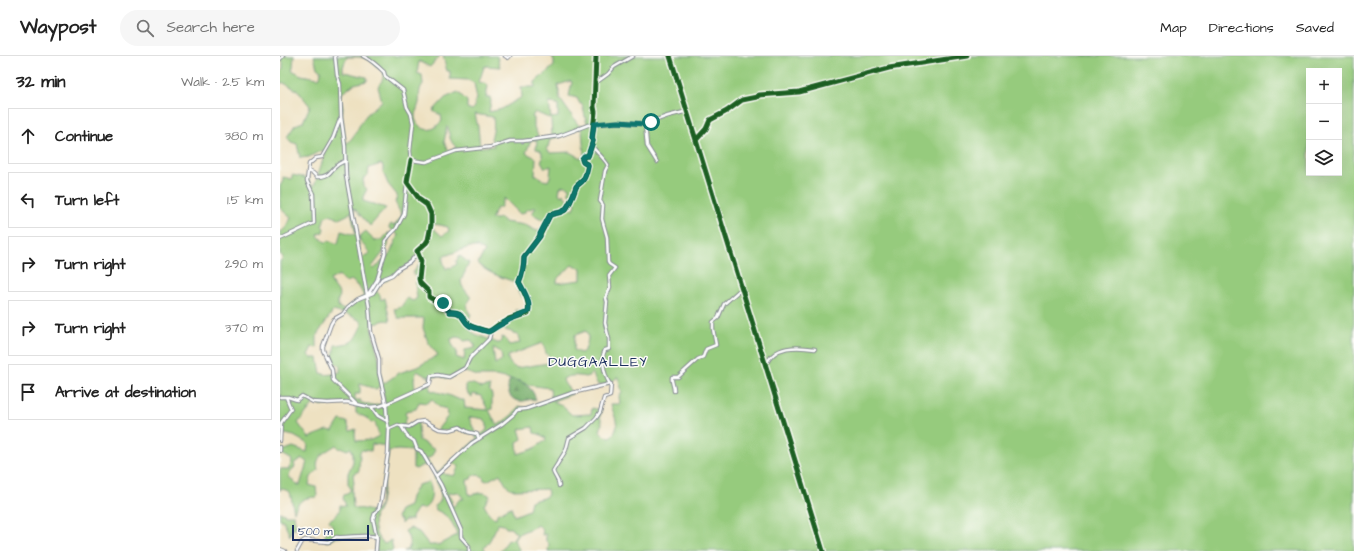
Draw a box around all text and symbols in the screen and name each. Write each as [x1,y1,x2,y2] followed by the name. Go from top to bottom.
[120,10,400,46] search box
[20,14,96,41] text: Waypost
[134,17,156,39] icon: search
[166,17,255,38] text: Search here
[1160,18,1187,38] text: Map
[1209,18,1274,38] text: Directions
[1296,18,1334,38] text: Saved
[1306,68,1342,176] map controls
[1306,68,1342,104] button: +
[16,70,66,94] text: 32 min
[181,73,264,91] text: Walk · 2.5 km
[1306,104,1342,140] button: −
[642,113,660,131] route start
[17,125,39,147] icon: ahead
[55,126,113,147] text: Continue
[224,127,263,145] text: 380 m
[1306,140,1342,176] button: layers
[17,189,39,211] icon: left
[55,190,119,211] text: Turn left
[227,191,263,209] text: 1.5 km
[17,253,39,275] icon: right
[55,254,126,275] text: Turn right
[225,255,263,273] text: 290 m
[434,294,452,312] route end
[17,317,39,339] icon: right
[55,318,126,339] text: Turn right
[225,319,263,337] text: 370 m
[548,352,648,372] district label: DUGGAALLEY
[17,381,39,403] icon: arrive
[55,382,196,403] text: Arrive at destination
[292,523,369,542] scale bar
[298,524,333,539] text: 500 m

